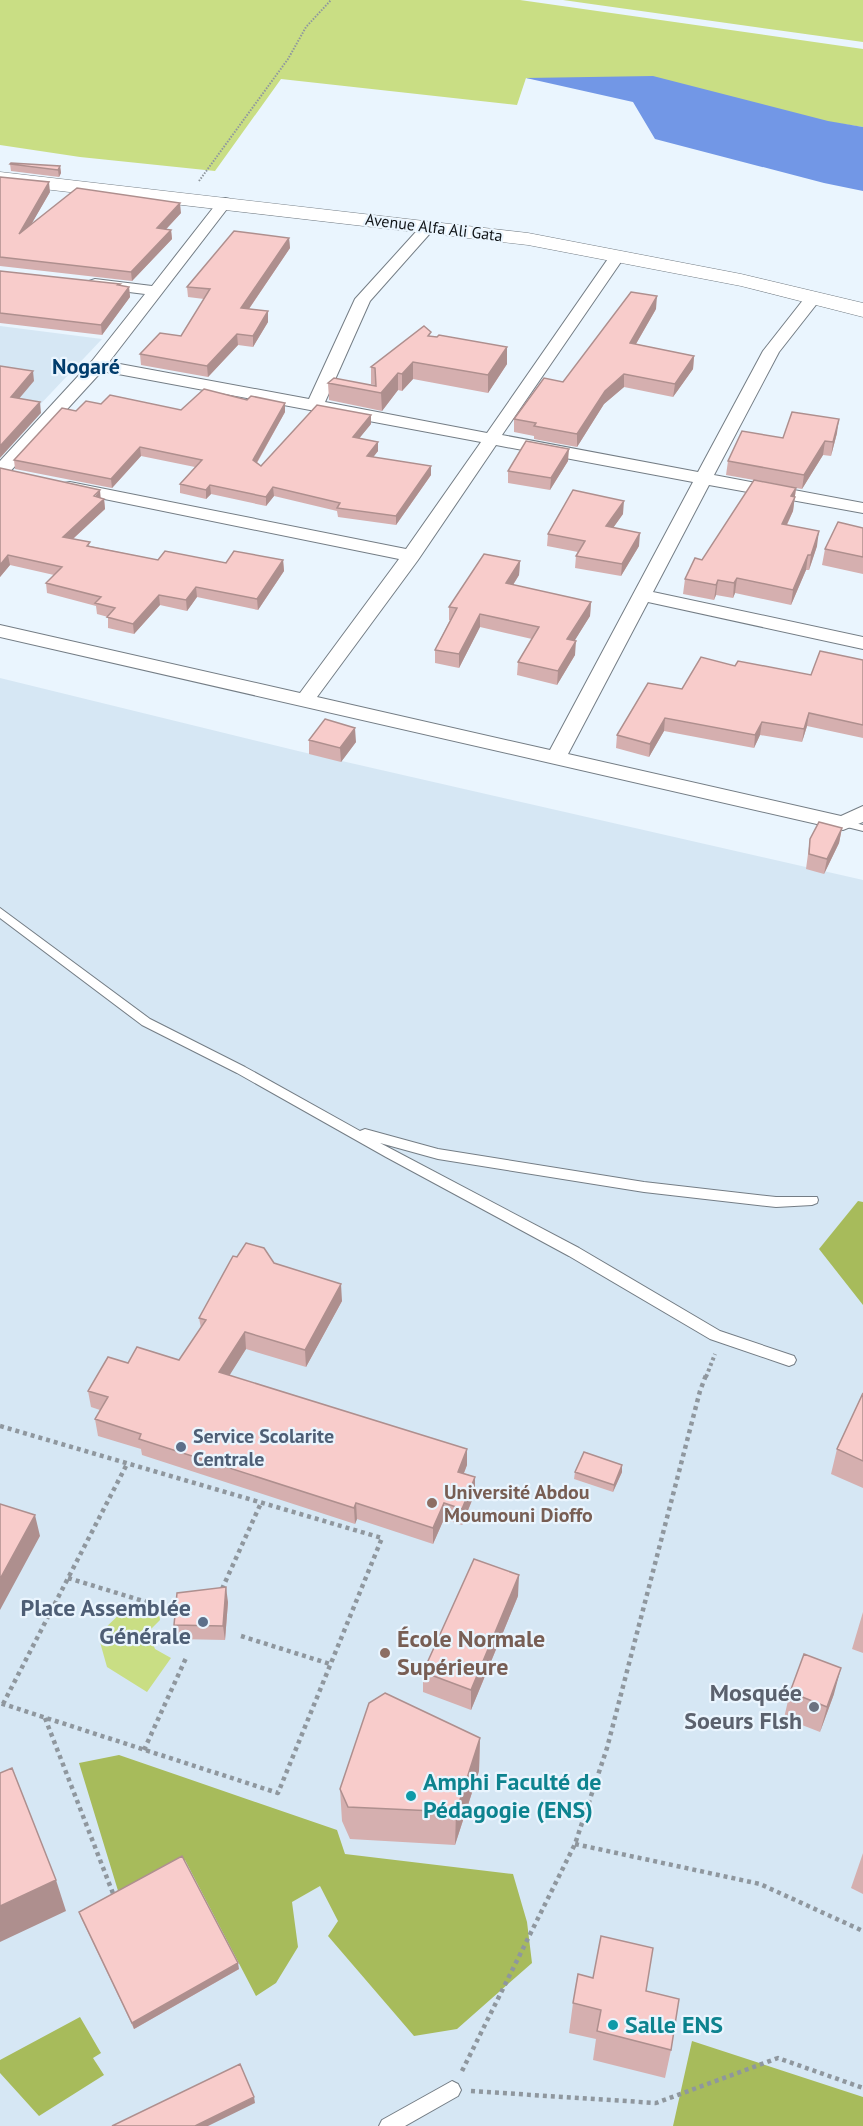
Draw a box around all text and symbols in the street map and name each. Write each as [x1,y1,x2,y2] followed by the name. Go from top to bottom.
[364,209,504,245] street label: Avenue Alfa Ali Gata
[52,352,120,380] district label: Nogaré
[193,1423,334,1472] place label: Service Scolarite Centrale
[174,1440,188,1454] marker: Service Scolarite Centrale
[444,1479,593,1528] place label: Université Abdou Moumouni Dioffo
[425,1496,439,1510] marker: Université Abdou Moumouni Dioffo
[21,1592,191,1651] place label: Place Assemblée Générale
[196,1615,210,1629] marker: Place Assemblée Générale
[397,1623,545,1682] place label: École Normale Supérieure
[378,1646,392,1660] marker: École Normale Supérieure
[684,1677,802,1736] place label: Mosquée Soeurs Flsh
[807,1700,821,1714] marker: Mosquée Soeurs Flsh
[423,1766,602,1825] place label: Amphi Faculté de Pédagogie (ENS)
[404,1789,418,1803] marker: Amphi Faculté de Pédagogie (ENS)
[625,2009,723,2040] place label: Salle ENS
[606,2018,620,2032] marker: Salle ENS

